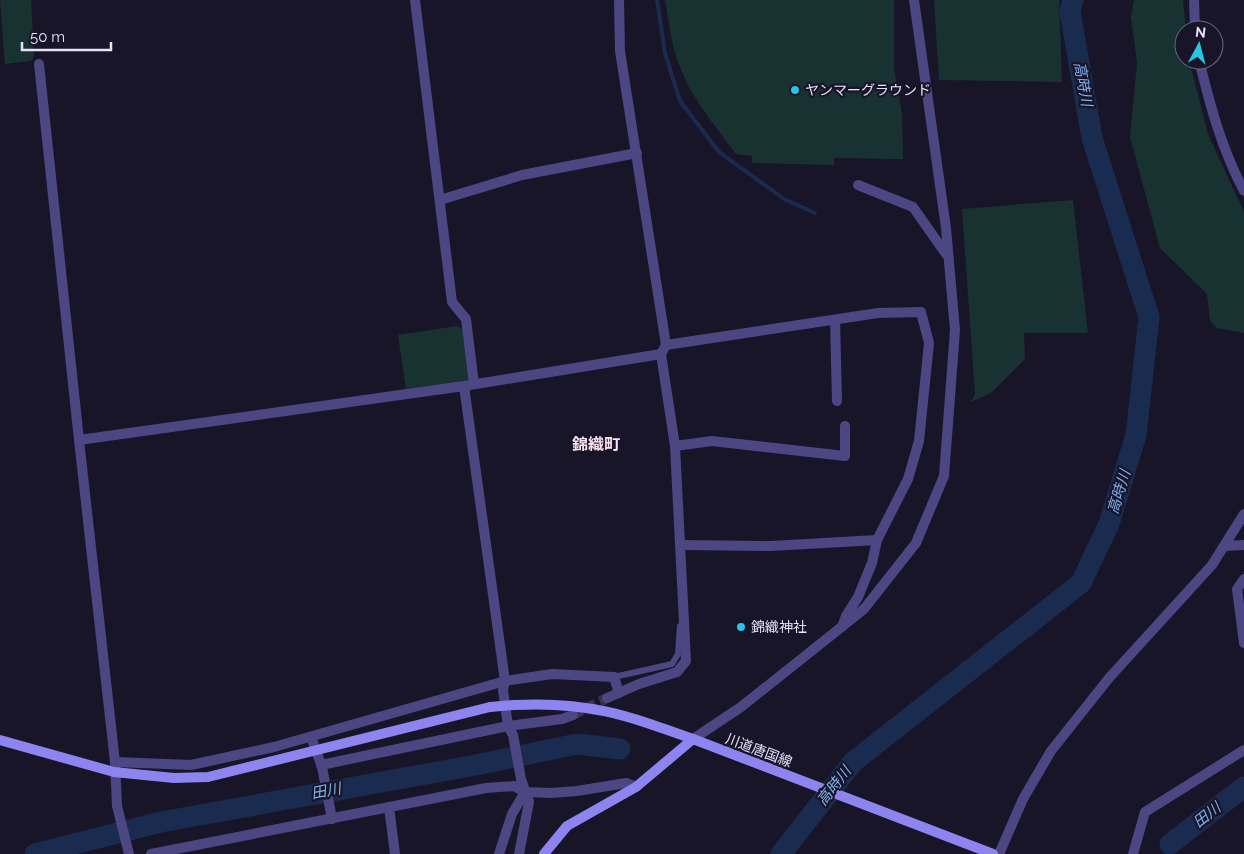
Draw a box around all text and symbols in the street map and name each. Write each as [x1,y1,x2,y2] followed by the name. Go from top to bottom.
[22,20,111,52] scale bar
[1174,20,1224,70] north arrow
[1194,24,1207,41] text: N
[30,28,65,46] text: 50 m
[1070,60,1096,110] water label: 高時川
[805,82,931,98] place label: ヤンマーグラウンド
[789,84,801,96] marker: ヤンマーグラウンド
[572,435,620,454] district label: 錦織町
[1104,466,1135,516] water label: 高時川
[751,619,807,635] place label: 錦織神社
[735,621,747,633] marker: 錦織神社
[723,730,795,770] street label: 川道唐国線
[813,761,856,809] water label: 高時川
[310,779,344,803] water label: 田川
[1190,797,1226,831] water label: 田川

